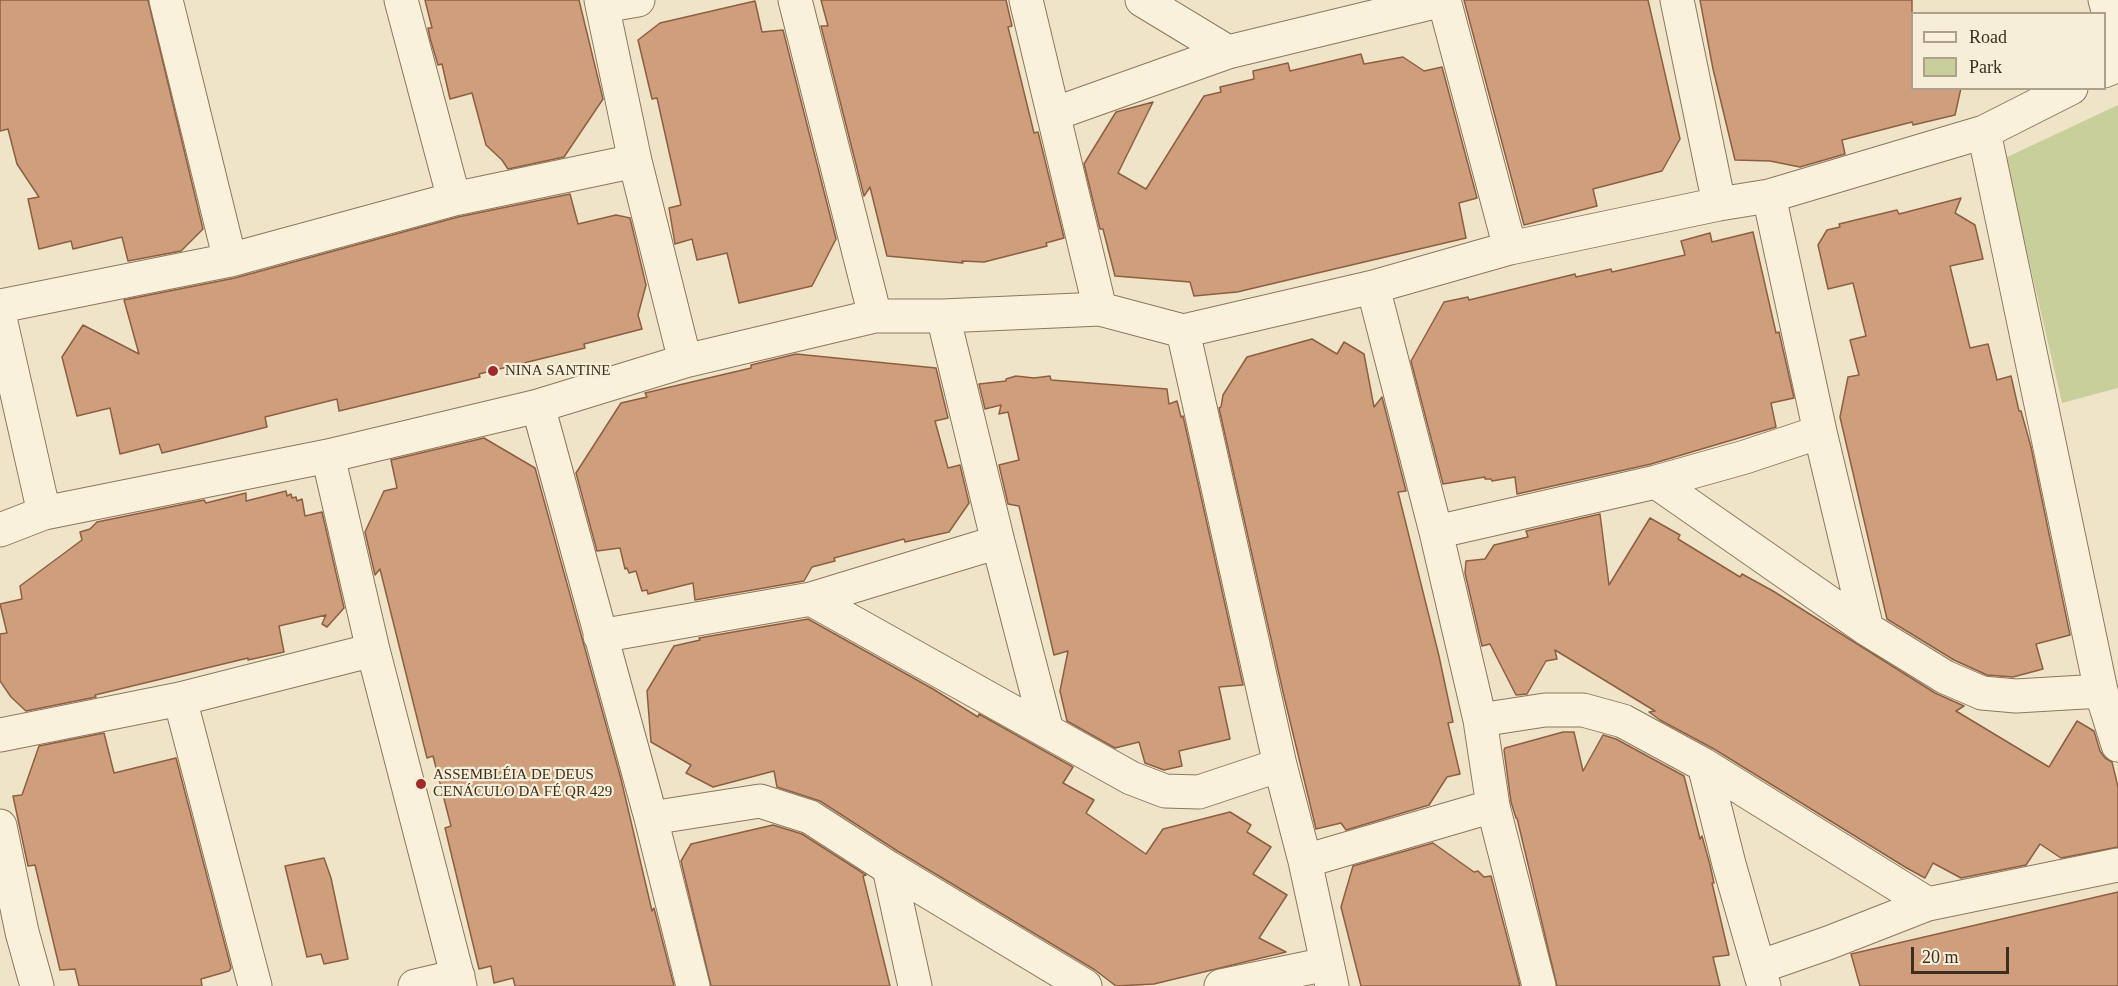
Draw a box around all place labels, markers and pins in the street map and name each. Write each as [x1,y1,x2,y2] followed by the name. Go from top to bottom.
[505,362,610,380] place label: NINA SANTINE
[486,364,500,378] marker: NINA SANTINE
[433,766,612,801] place label: ASSEMBLÉIA DE DEUS CENÁCULO DA FÉ QR 429
[414,777,428,791] marker: ASSEMBLÉIA DE DEUS CENÁCULO DA FÉ QR 429

